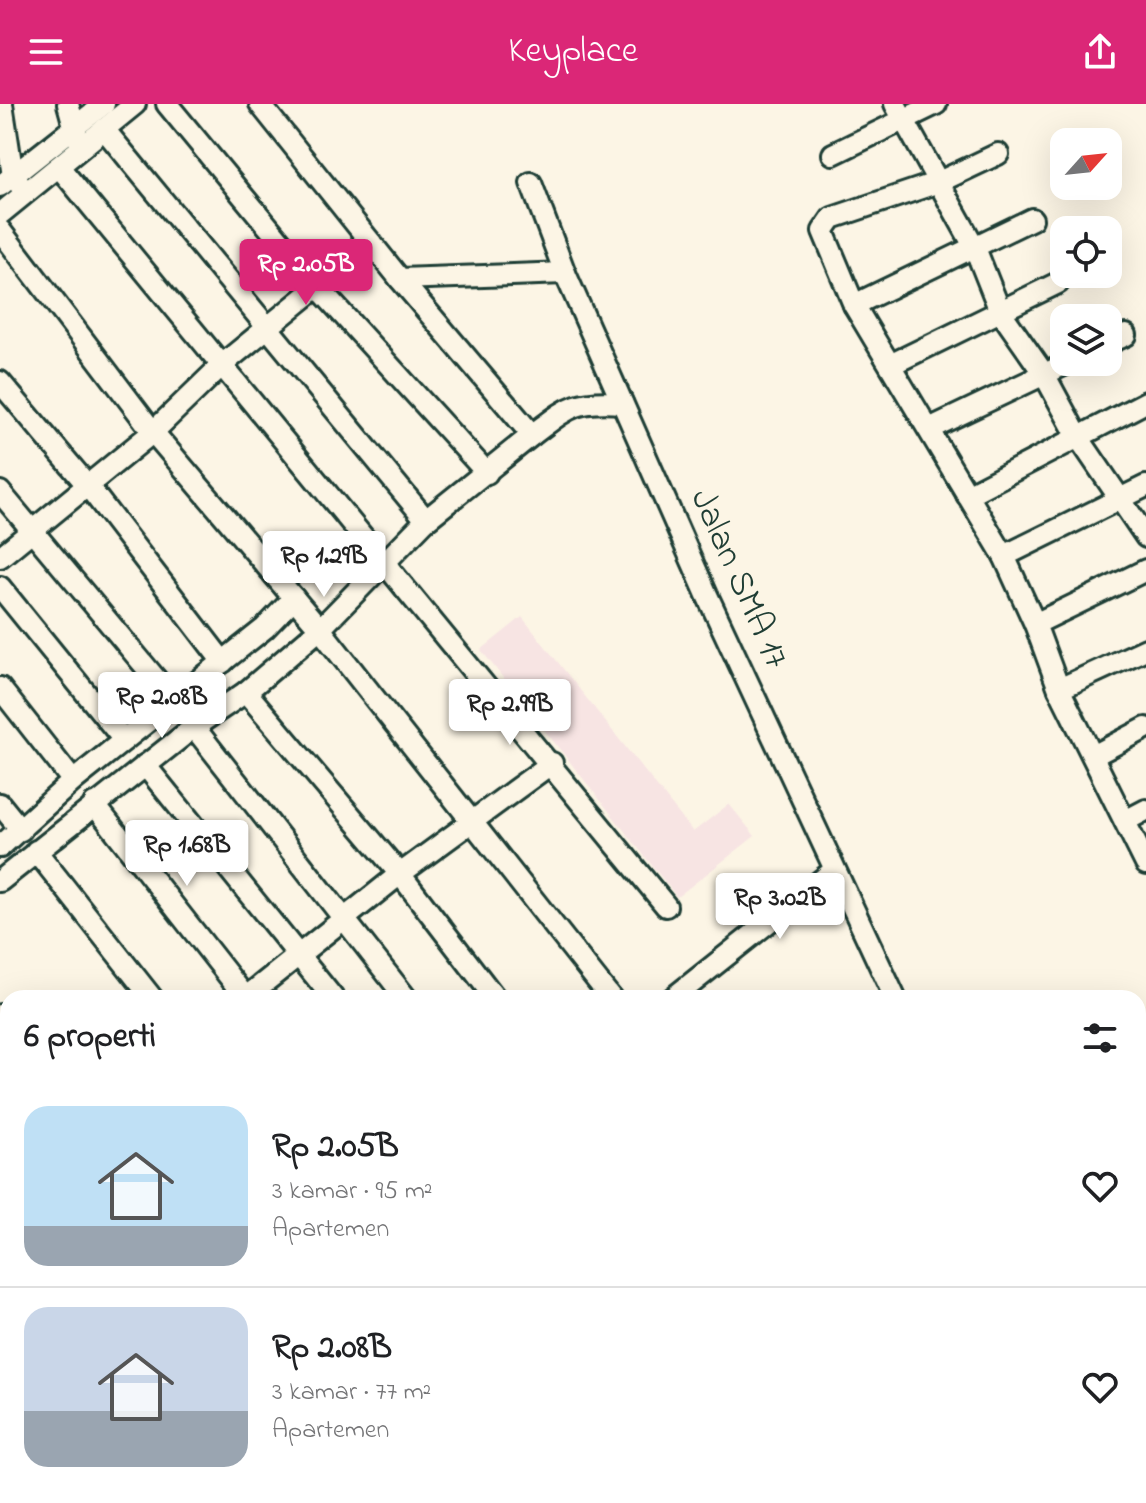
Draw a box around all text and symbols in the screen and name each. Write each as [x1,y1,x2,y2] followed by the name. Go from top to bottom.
[508,26,638,79] text: Keyplace
[24,30,68,74] icon: menu
[1078,30,1122,74] icon: share
[1050,128,1122,200] north arrow
[1050,128,1122,376] map controls
[1050,216,1122,288] button: locate
[223,239,389,307] pin: Rp 2.05B
[258,246,354,284] text: Rp 2.05B
[1050,304,1122,376] button: layers
[675,481,801,677] street label: Jalan SMA 17
[241,531,407,599] pin: Rp 1.29B
[281,538,367,576] text: Rp 1.29B
[79,672,245,740] pin: Rp 2.08B
[116,679,208,717] text: Rp 2.08B
[427,679,593,747] pin: Rp 2.99B
[467,686,553,724] text: Rp 2.99B
[104,820,270,888] pin: Rp 1.68B
[143,827,231,865] text: Rp 1.68B
[697,873,863,941] pin: Rp 3.02B
[734,880,826,918] text: Rp 3.02B
[24,1013,156,1063] text: 6 properti
[1078,1016,1122,1060] icon: filters
[272,1123,399,1173] text: Rp 2.05B
[88,1138,184,1234] icon: home
[1078,1164,1122,1208] icon: heart
[272,1173,433,1211] text: 3 kamar · 95 m²
[272,1211,389,1249] text: Apartemen
[272,1324,392,1374] text: Rp 2.08B
[88,1339,184,1435] icon: home
[1078,1365,1122,1409] icon: heart
[272,1374,431,1412] text: 3 kamar · 77 m²
[272,1412,389,1450] text: Apartemen

